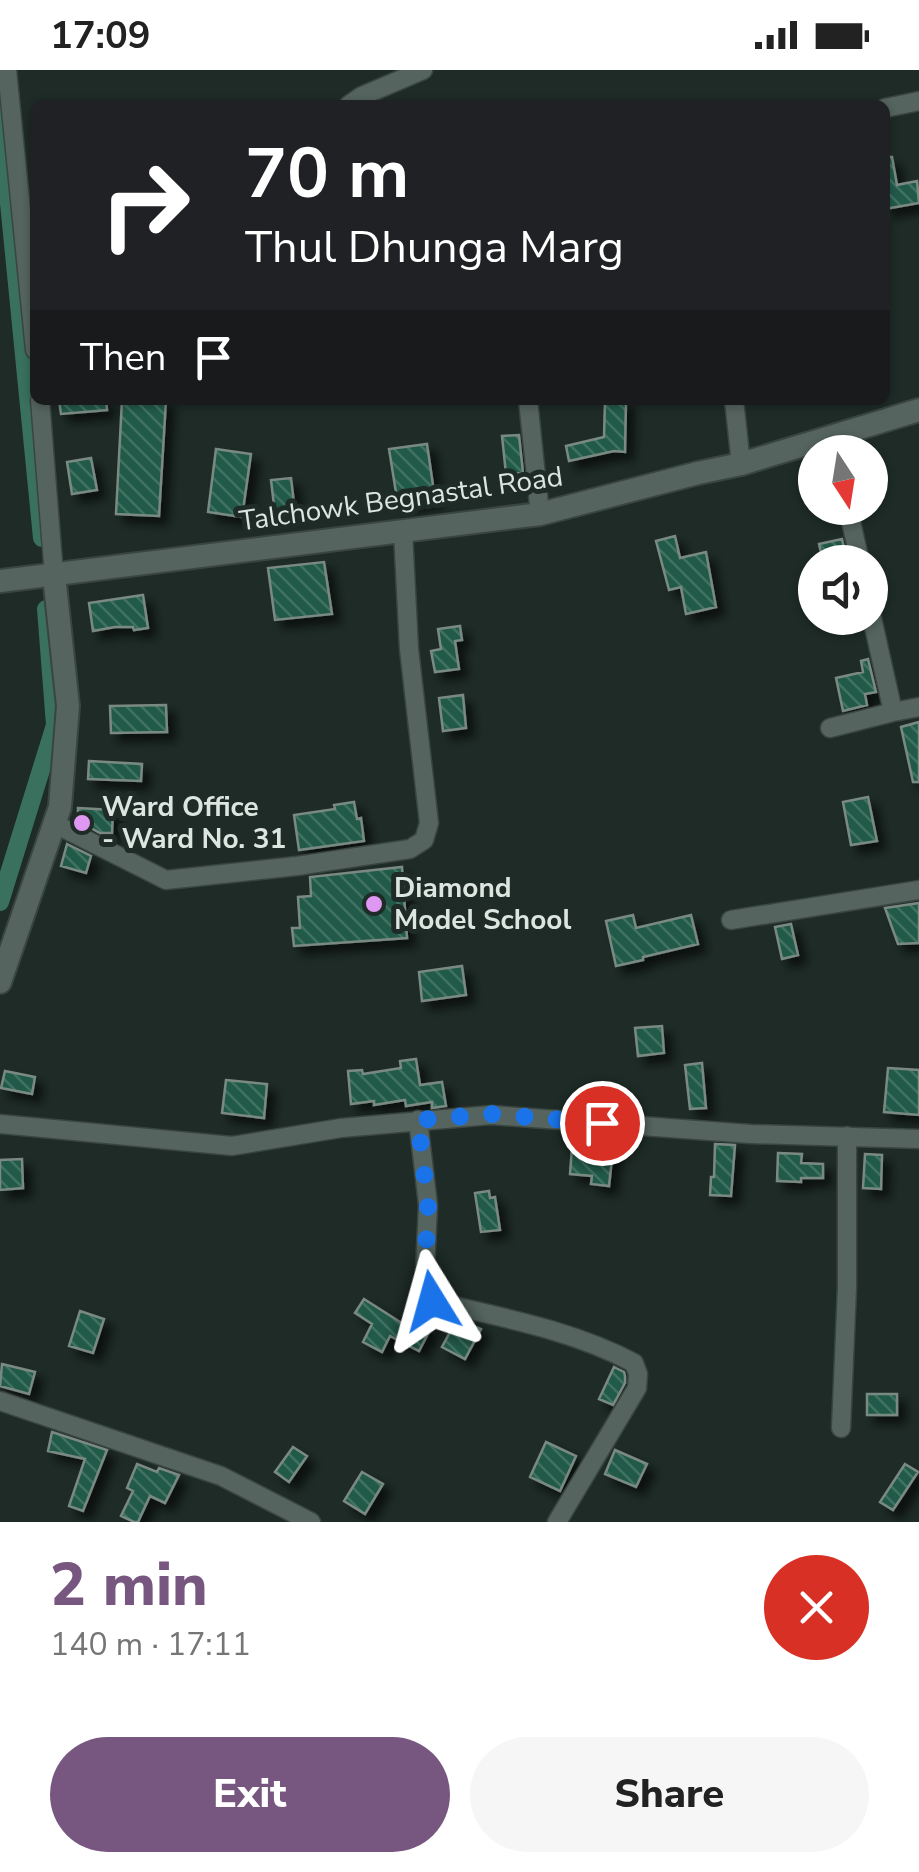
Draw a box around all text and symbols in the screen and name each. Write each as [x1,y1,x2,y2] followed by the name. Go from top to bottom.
[50,10,151,61] text: 17:09
[245,126,409,222] text: 70 m
[80,140,210,270] icon: right
[245,217,624,278] text: Thul Dhunga Marg
[186,330,241,385] icon: arrive
[80,332,166,383] text: Then
[798,435,888,525] north arrow
[798,435,888,635] map controls
[237,457,565,541] street label: Talchowk Begnastal Road
[798,545,888,635] button: sound
[102,788,286,858] place label: Ward Office - Ward No. 31
[71,812,93,834] marker: Ward Office - Ward No. 31
[394,869,571,939] place label: Diamond Model School
[363,893,385,915] marker: Diamond Model School
[560,1081,645,1166] pin
[575,1096,630,1151] icon: arrive
[380,1249,484,1353] position arrow
[50,1544,208,1626] text: 2 min
[764,1555,869,1660] button: close
[50,1623,251,1666] text: 140 m · 17:11
[50,1737,450,1852] button: Exit
[470,1737,869,1852] button: Share

